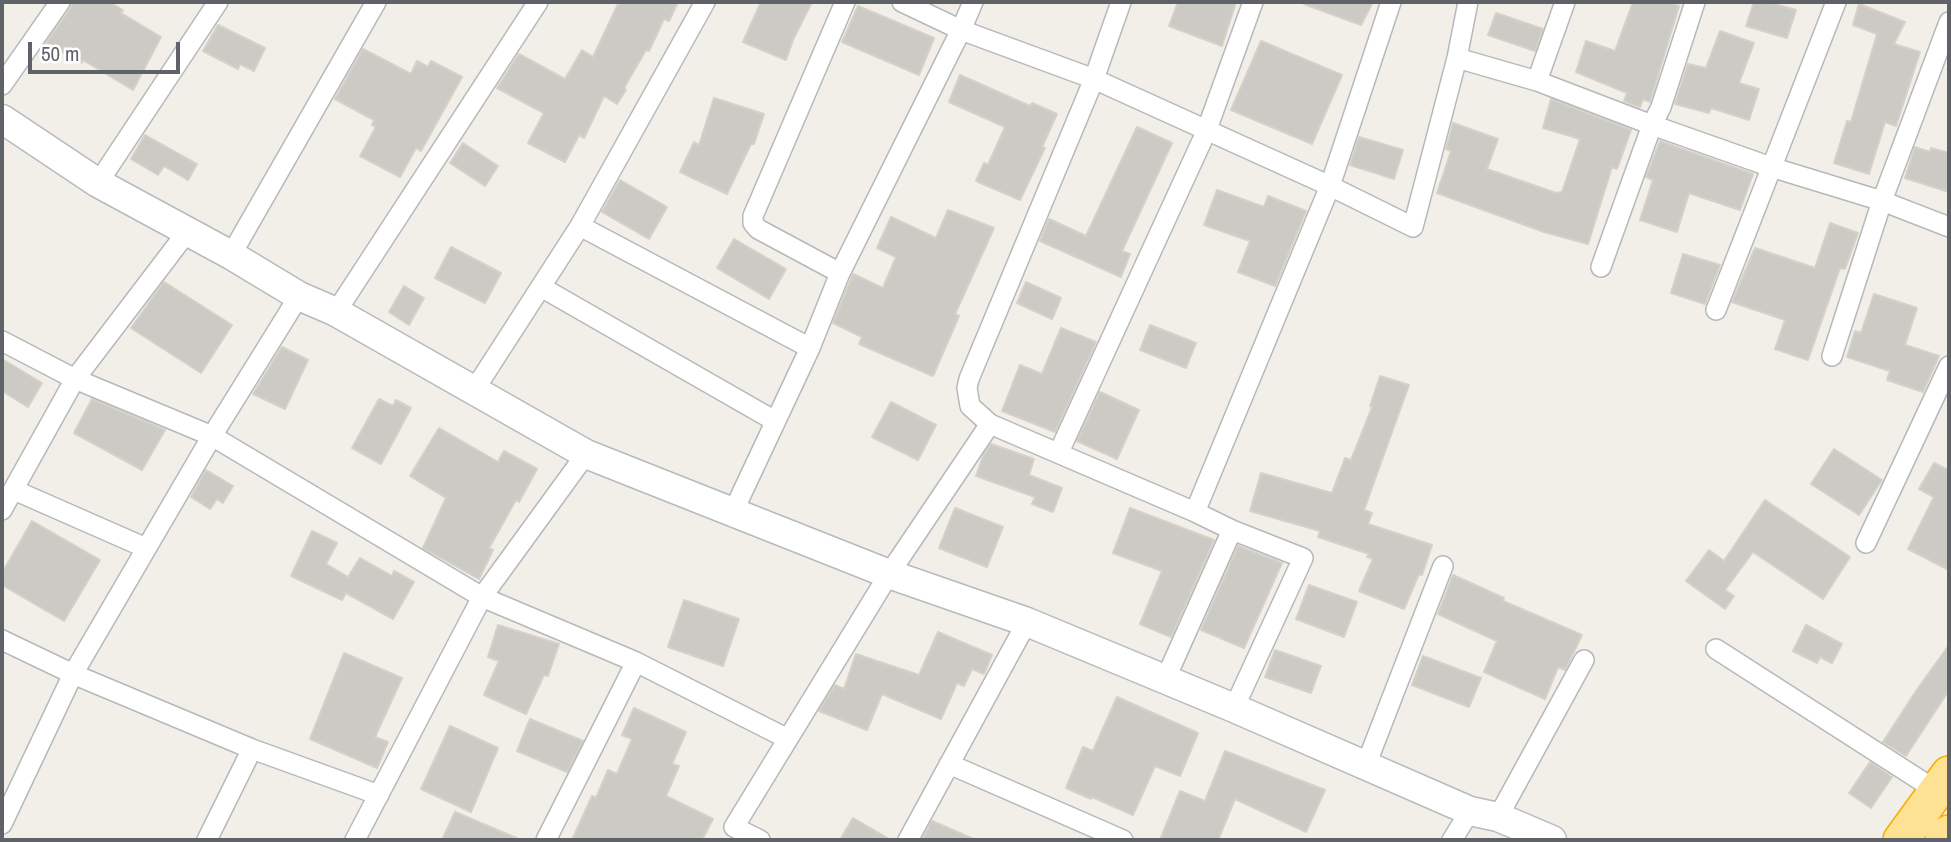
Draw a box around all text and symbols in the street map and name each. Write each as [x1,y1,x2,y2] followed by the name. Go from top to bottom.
[32,28,184,72] scale bar
[41,39,79,68] text: 50 m

